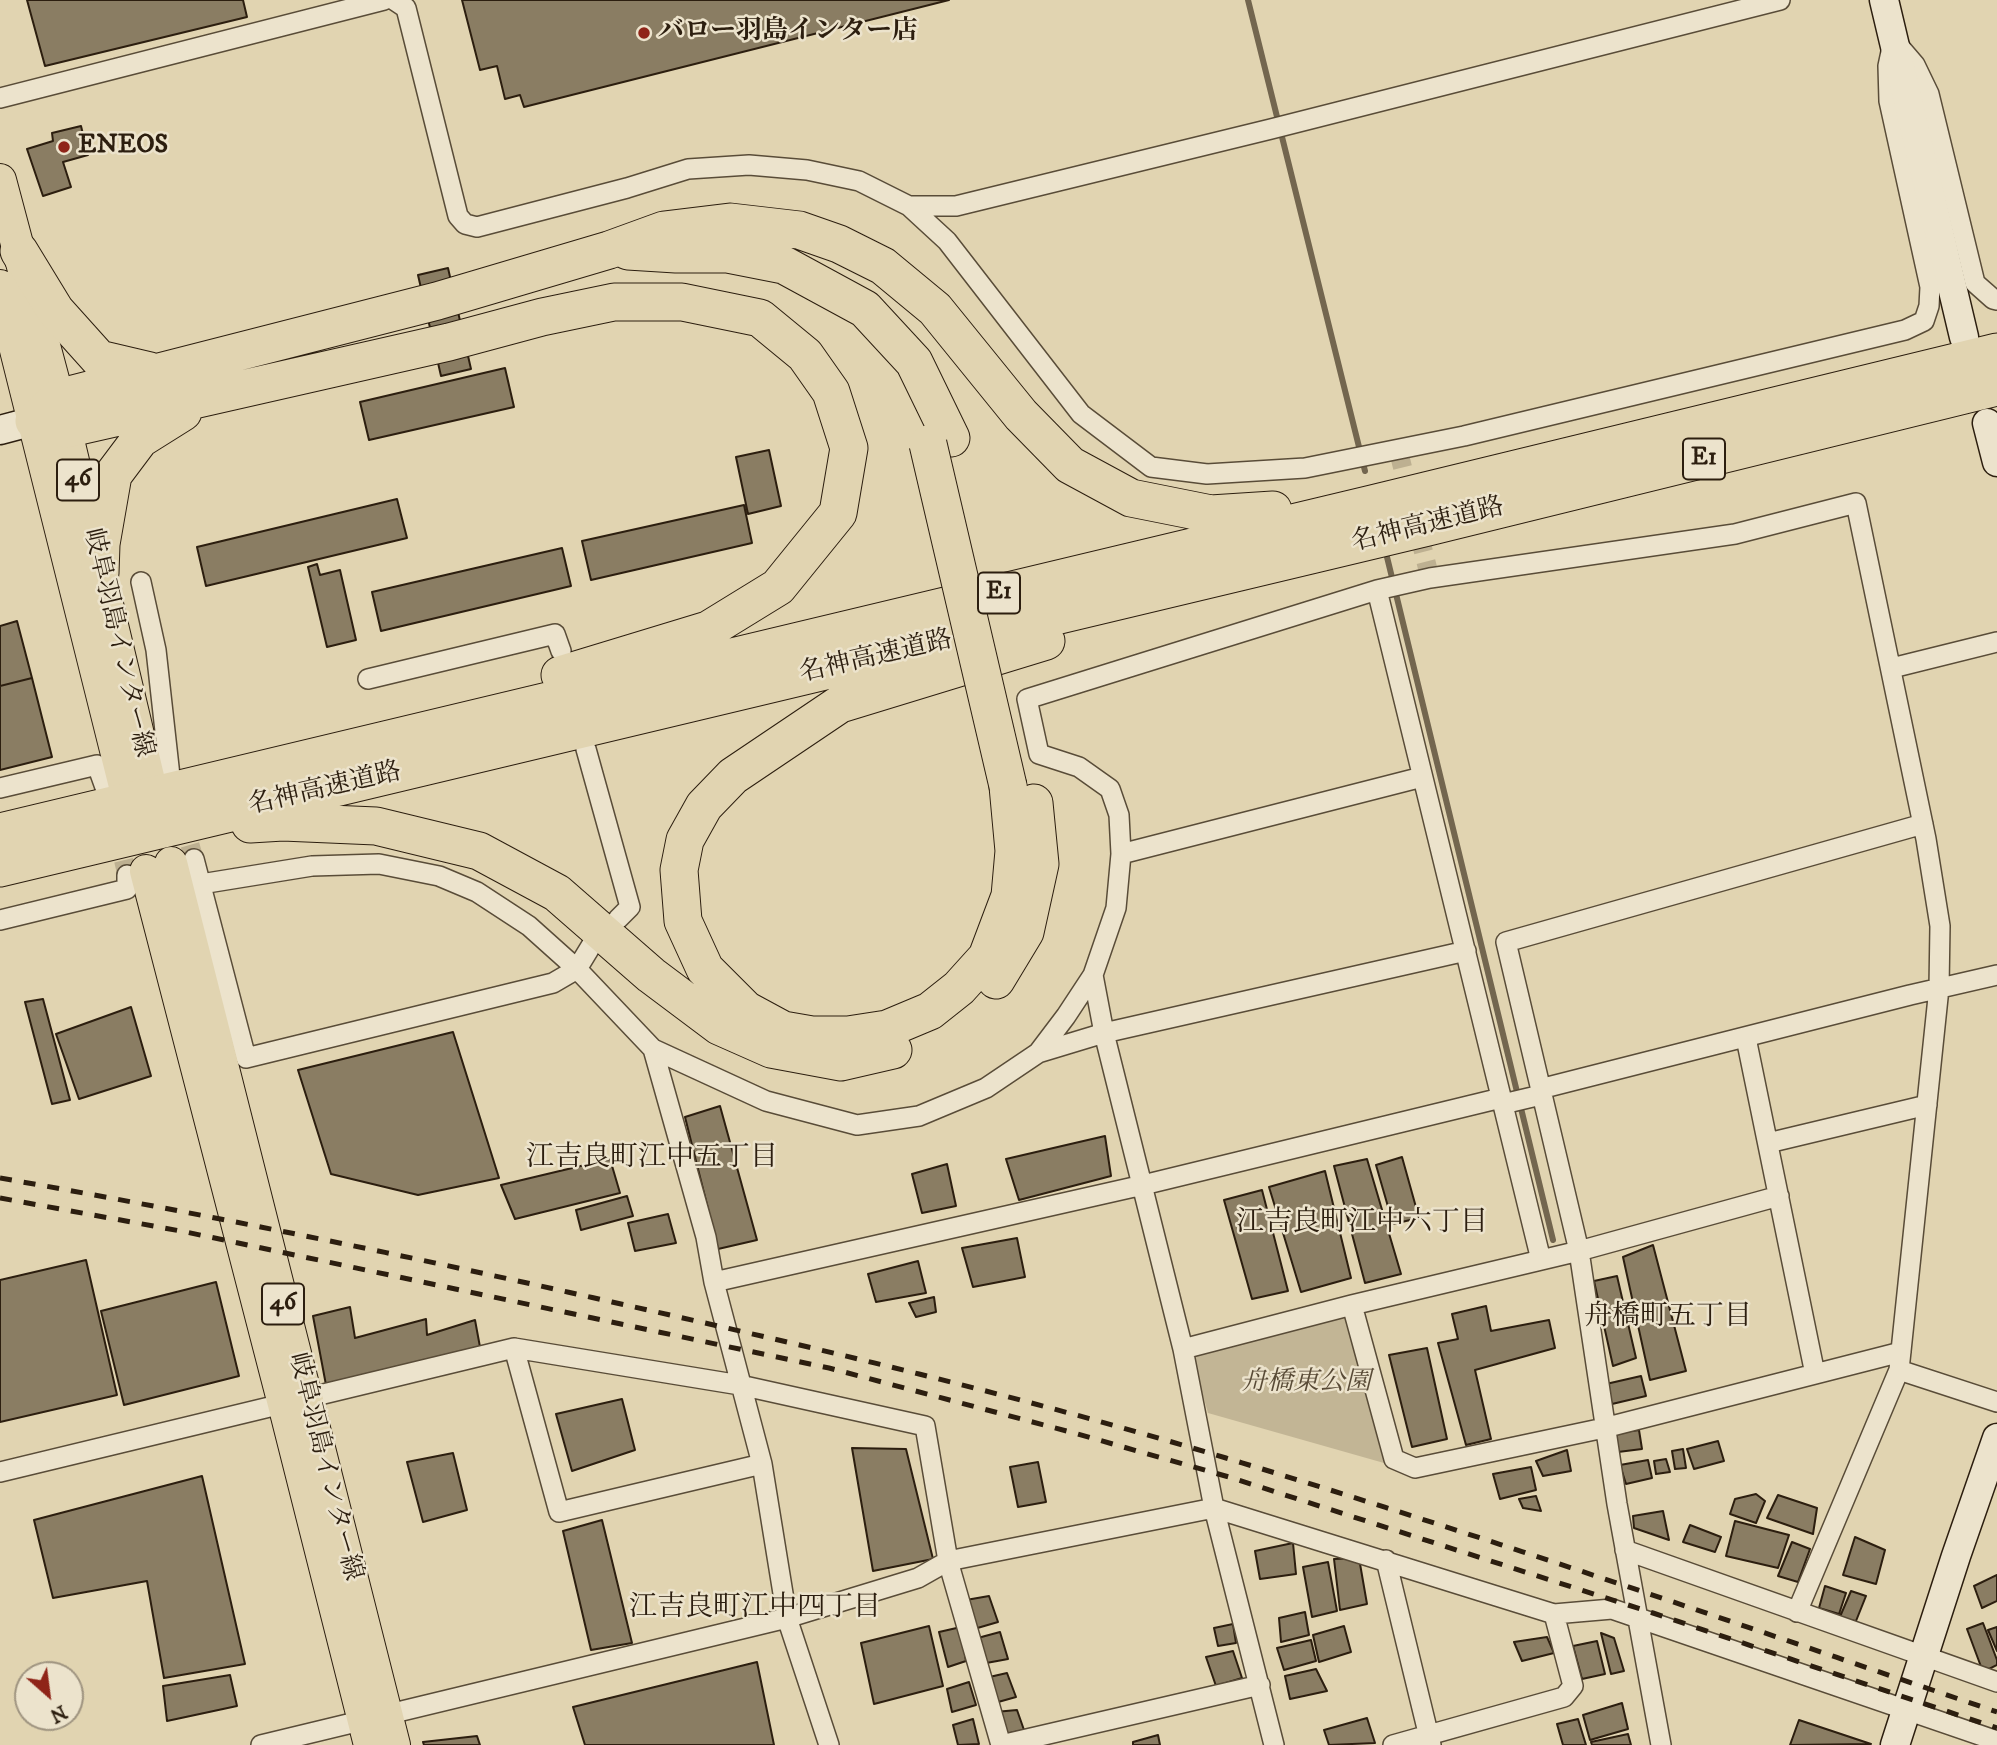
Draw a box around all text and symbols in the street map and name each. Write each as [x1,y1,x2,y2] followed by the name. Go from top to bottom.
[658,17,918,49] place label: バロー羽島インター店
[636,25,652,41] marker: バロー羽島インター店
[78,131,168,163] place label: ENEOS
[56,139,72,155] marker: ENEOS
[1683,438,1725,480] road number: E1
[57,460,99,500] road number: 46
[1349,492,1507,560] street label: 名神高速道路
[75,525,159,761] street label: 岐阜羽島インター線
[978,572,1020,614] road number: E1
[796,625,956,691] street label: 名神高速道路
[245,757,405,823] street label: 名神高速道路
[526,1142,778,1176] district label: 江吉良町江中五丁目
[1236,1207,1488,1241] district label: 江吉良町江中六丁目
[262,1284,304,1324] road number: 46
[1584,1301,1752,1335] district label: 舟橋町五丁目
[281,1350,367,1584] street label: 岐阜羽島インター線
[1241,1368,1371,1400] park label: 舟橋東公園
[629,1592,881,1626] district label: 江吉良町江中四丁目
[14,1661,84,1731] north arrow
[46,1699,70,1727] text: N

